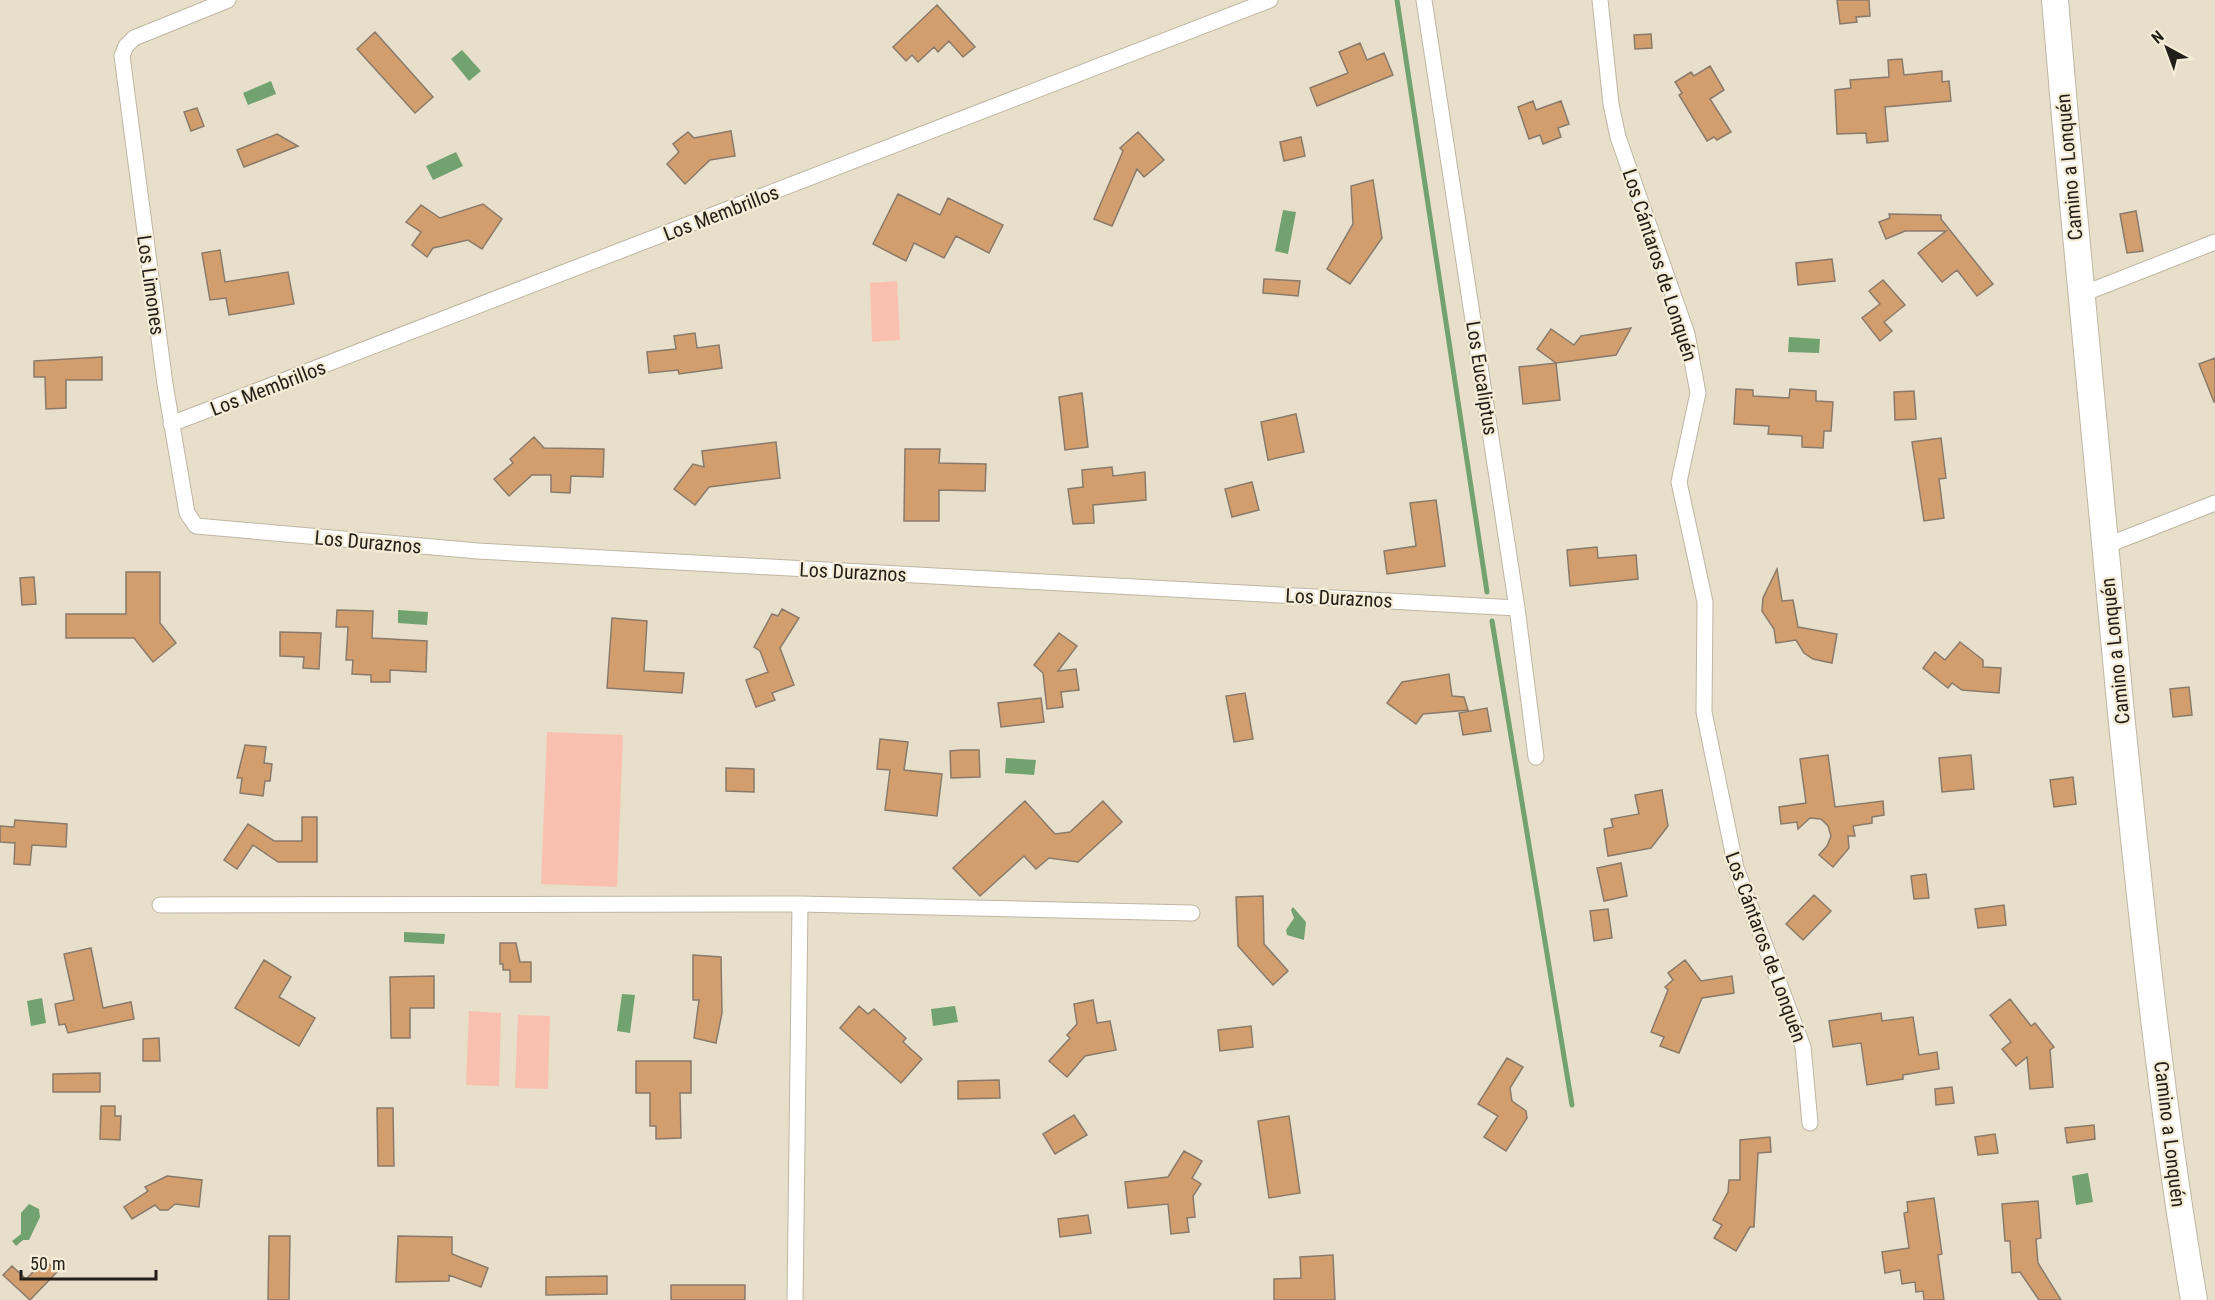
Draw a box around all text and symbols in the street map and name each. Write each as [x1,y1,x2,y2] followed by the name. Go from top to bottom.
[2137,18,2197,78] north arrow
[2148,27,2167,47] text: N
[2051,93,2087,241] street label: Camino a Lonquén
[1618,166,1702,364] street label: Los Cántaros de Lonquén
[660,180,782,246] street label: Los Membrillos
[132,233,170,337] street label: Los Limones
[1461,319,1503,437] street label: Los Eucaliptus
[207,355,329,421] street label: Los Membrillos
[314,525,422,559] street label: Los Duraznos
[799,557,907,587] street label: Los Duraznos
[2095,577,2135,725] street label: Camino a Lonquén
[1285,583,1393,613] street label: Los Duraznos
[1720,849,1812,1045] street label: Los Cántaros de Lonquén
[2149,1060,2191,1208] street label: Camino a Lonquén
[21,1243,156,1281] scale bar
[30,1253,65,1274] text: 50 m

